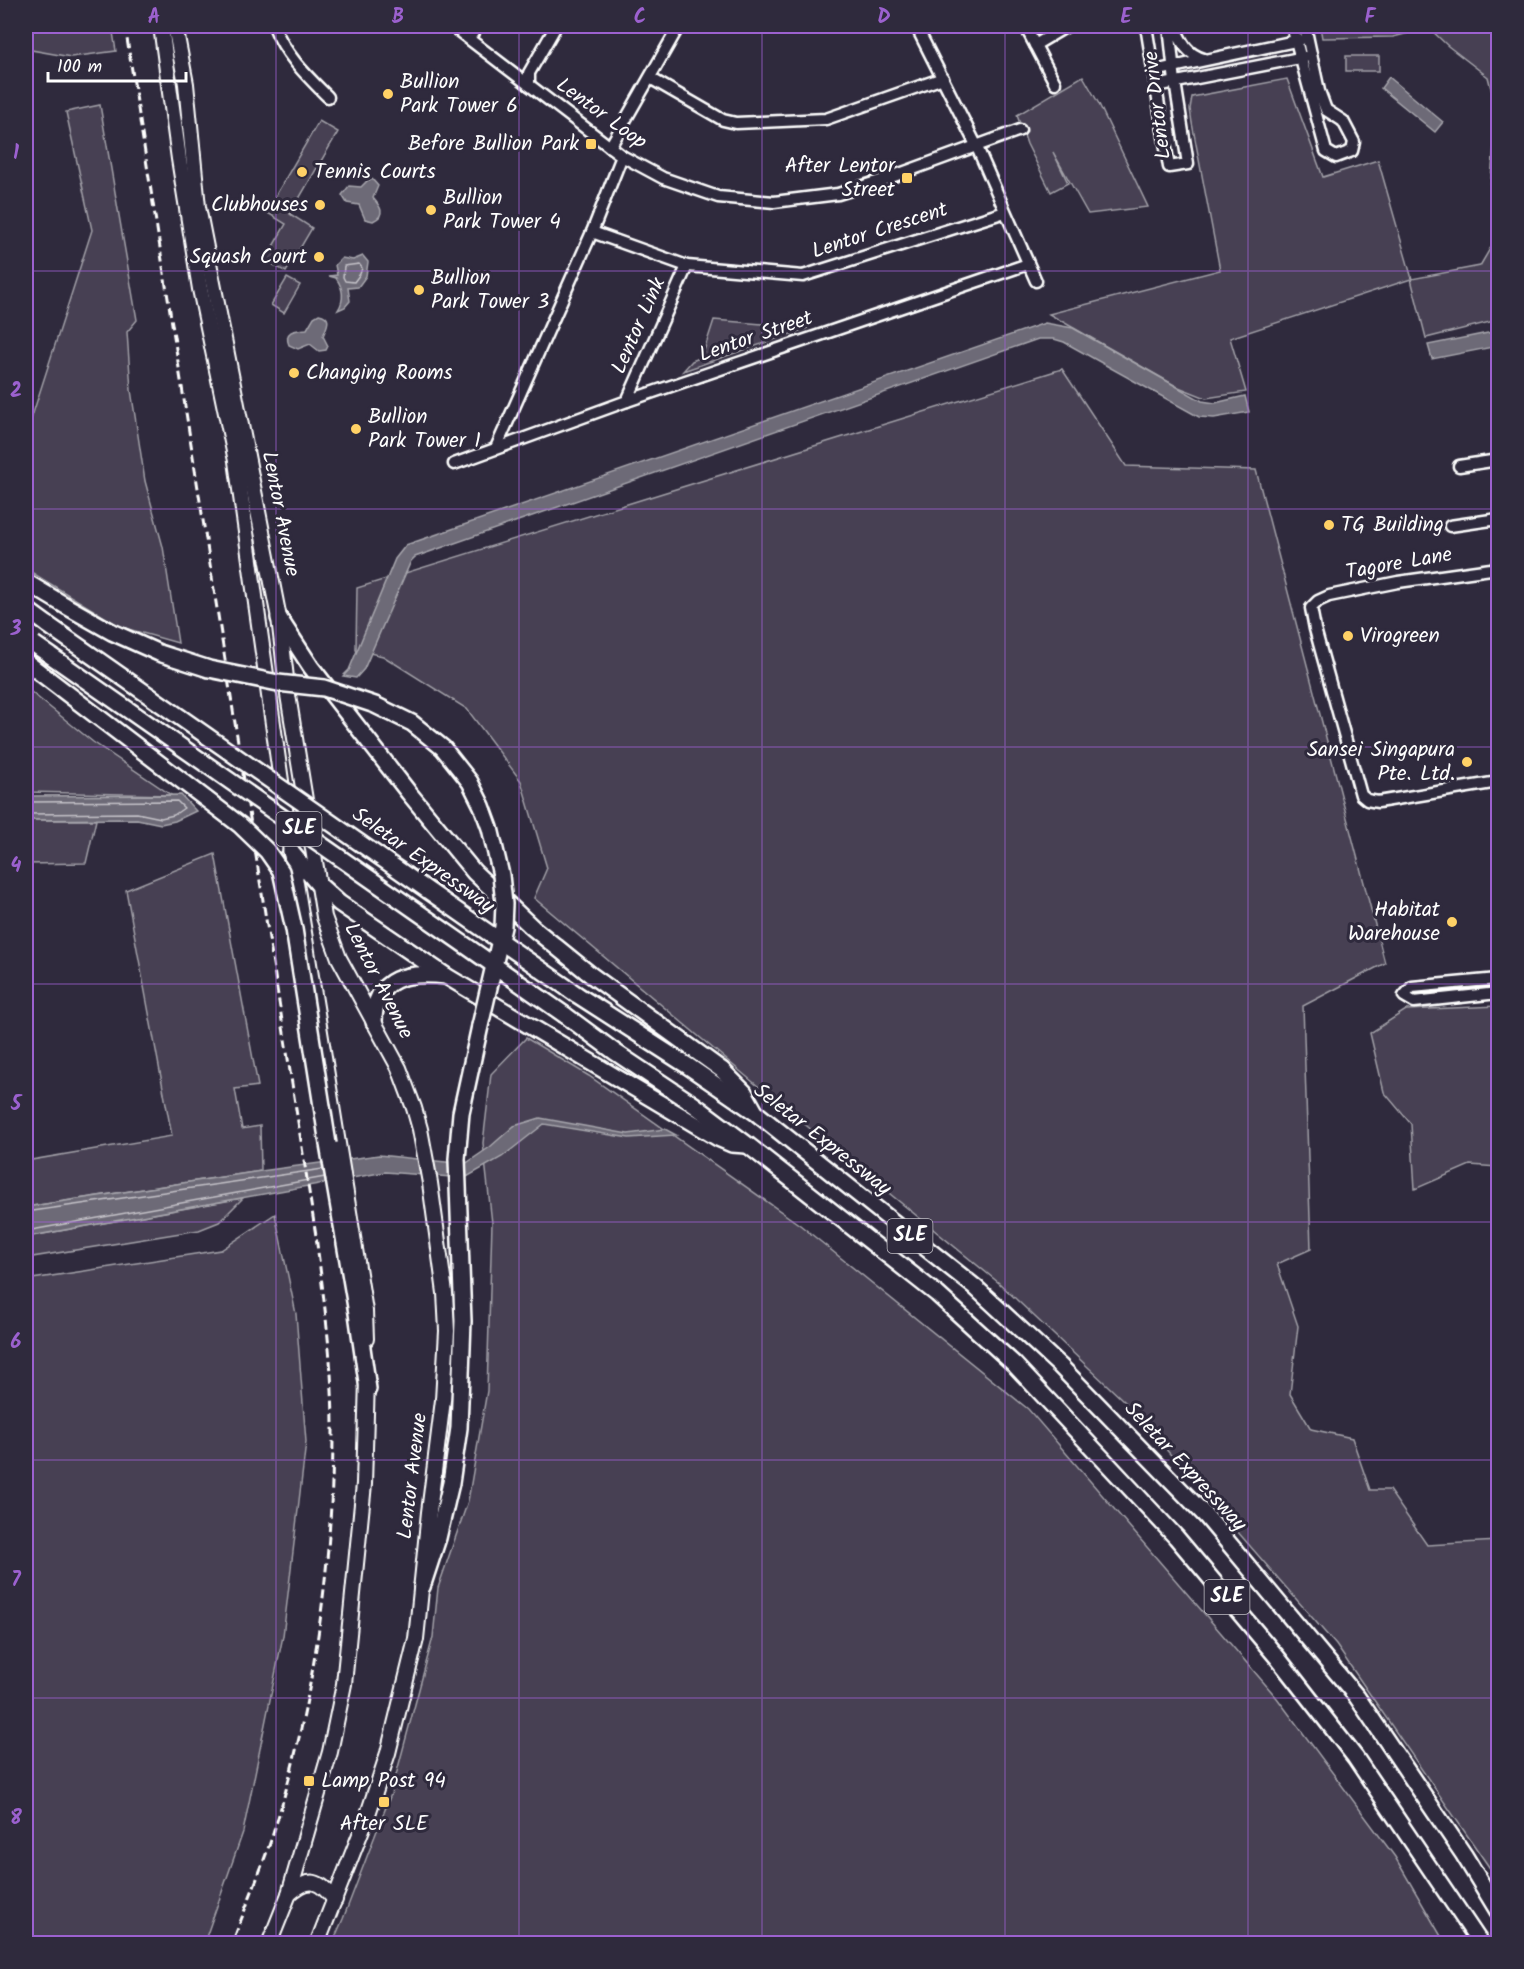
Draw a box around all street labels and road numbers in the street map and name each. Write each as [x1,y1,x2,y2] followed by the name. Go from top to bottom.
[1135,48,1181,161] street label: Lentor Drive
[549,70,653,158] street label: Lentor Loop
[808,193,953,269] street label: Lentor Crescent
[603,272,675,380] street label: Lentor Link
[695,302,818,372] street label: Lentor Street
[252,449,308,580] street label: Lentor Avenue
[1343,538,1455,590] street label: Tagore Lane
[345,799,501,923] street label: Seletar Expressway
[276,812,322,846] road number: SLE
[334,917,422,1046] street label: Lentor Avenue
[746,1075,898,1205] street label: Seletar Expressway
[888,1219,932,1253] road number: SLE
[1116,1394,1254,1540] street label: Seletar Expressway
[389,1410,437,1541] street label: Lentor Avenue
[1204,1580,1250,1614] road number: SLE

